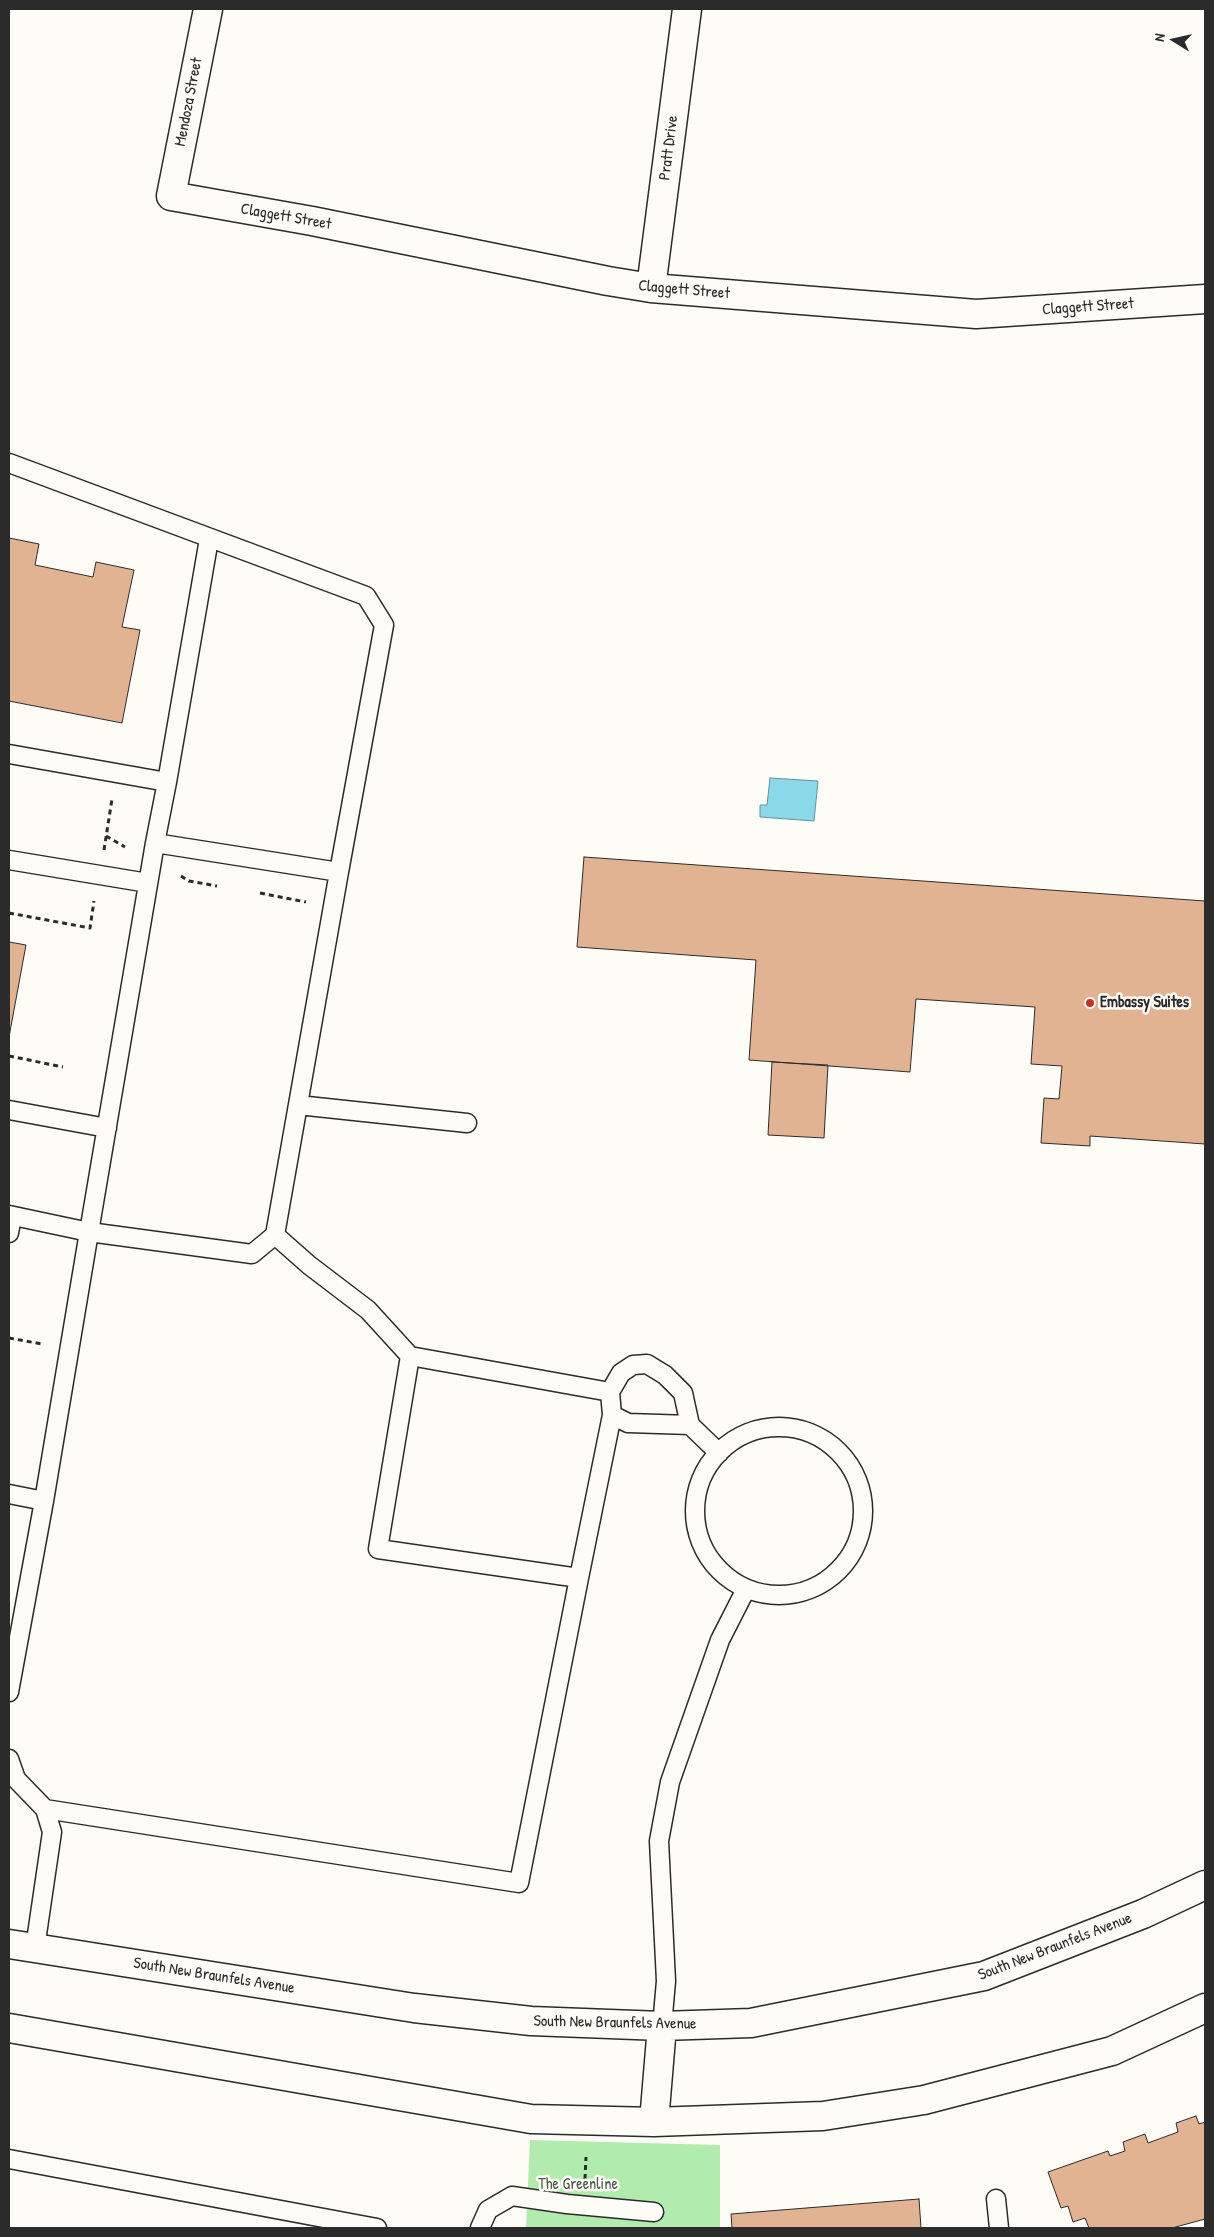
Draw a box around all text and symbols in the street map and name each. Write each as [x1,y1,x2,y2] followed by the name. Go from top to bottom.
[1149,15,1199,65] north arrow
[1149,32,1169,43] text: N
[171,56,207,148] street label: Mendoza Street
[656,115,682,181] street label: Pratt Drive
[239,200,333,234] street label: Claggett Street
[637,276,731,304] street label: Claggett Street
[1042,294,1134,320] street label: Claggett Street
[1100,993,1189,1013] place label: Embassy Suites
[1084,997,1096,1009] marker: Embassy Suites
[975,1909,1135,1985] street label: South New Braunfels Avenue
[132,1954,296,1998] street label: South New Braunfels Avenue
[533,2012,697,2034] street label: South New Braunfels Avenue
[538,2175,618,2195] park label: The Greenline

